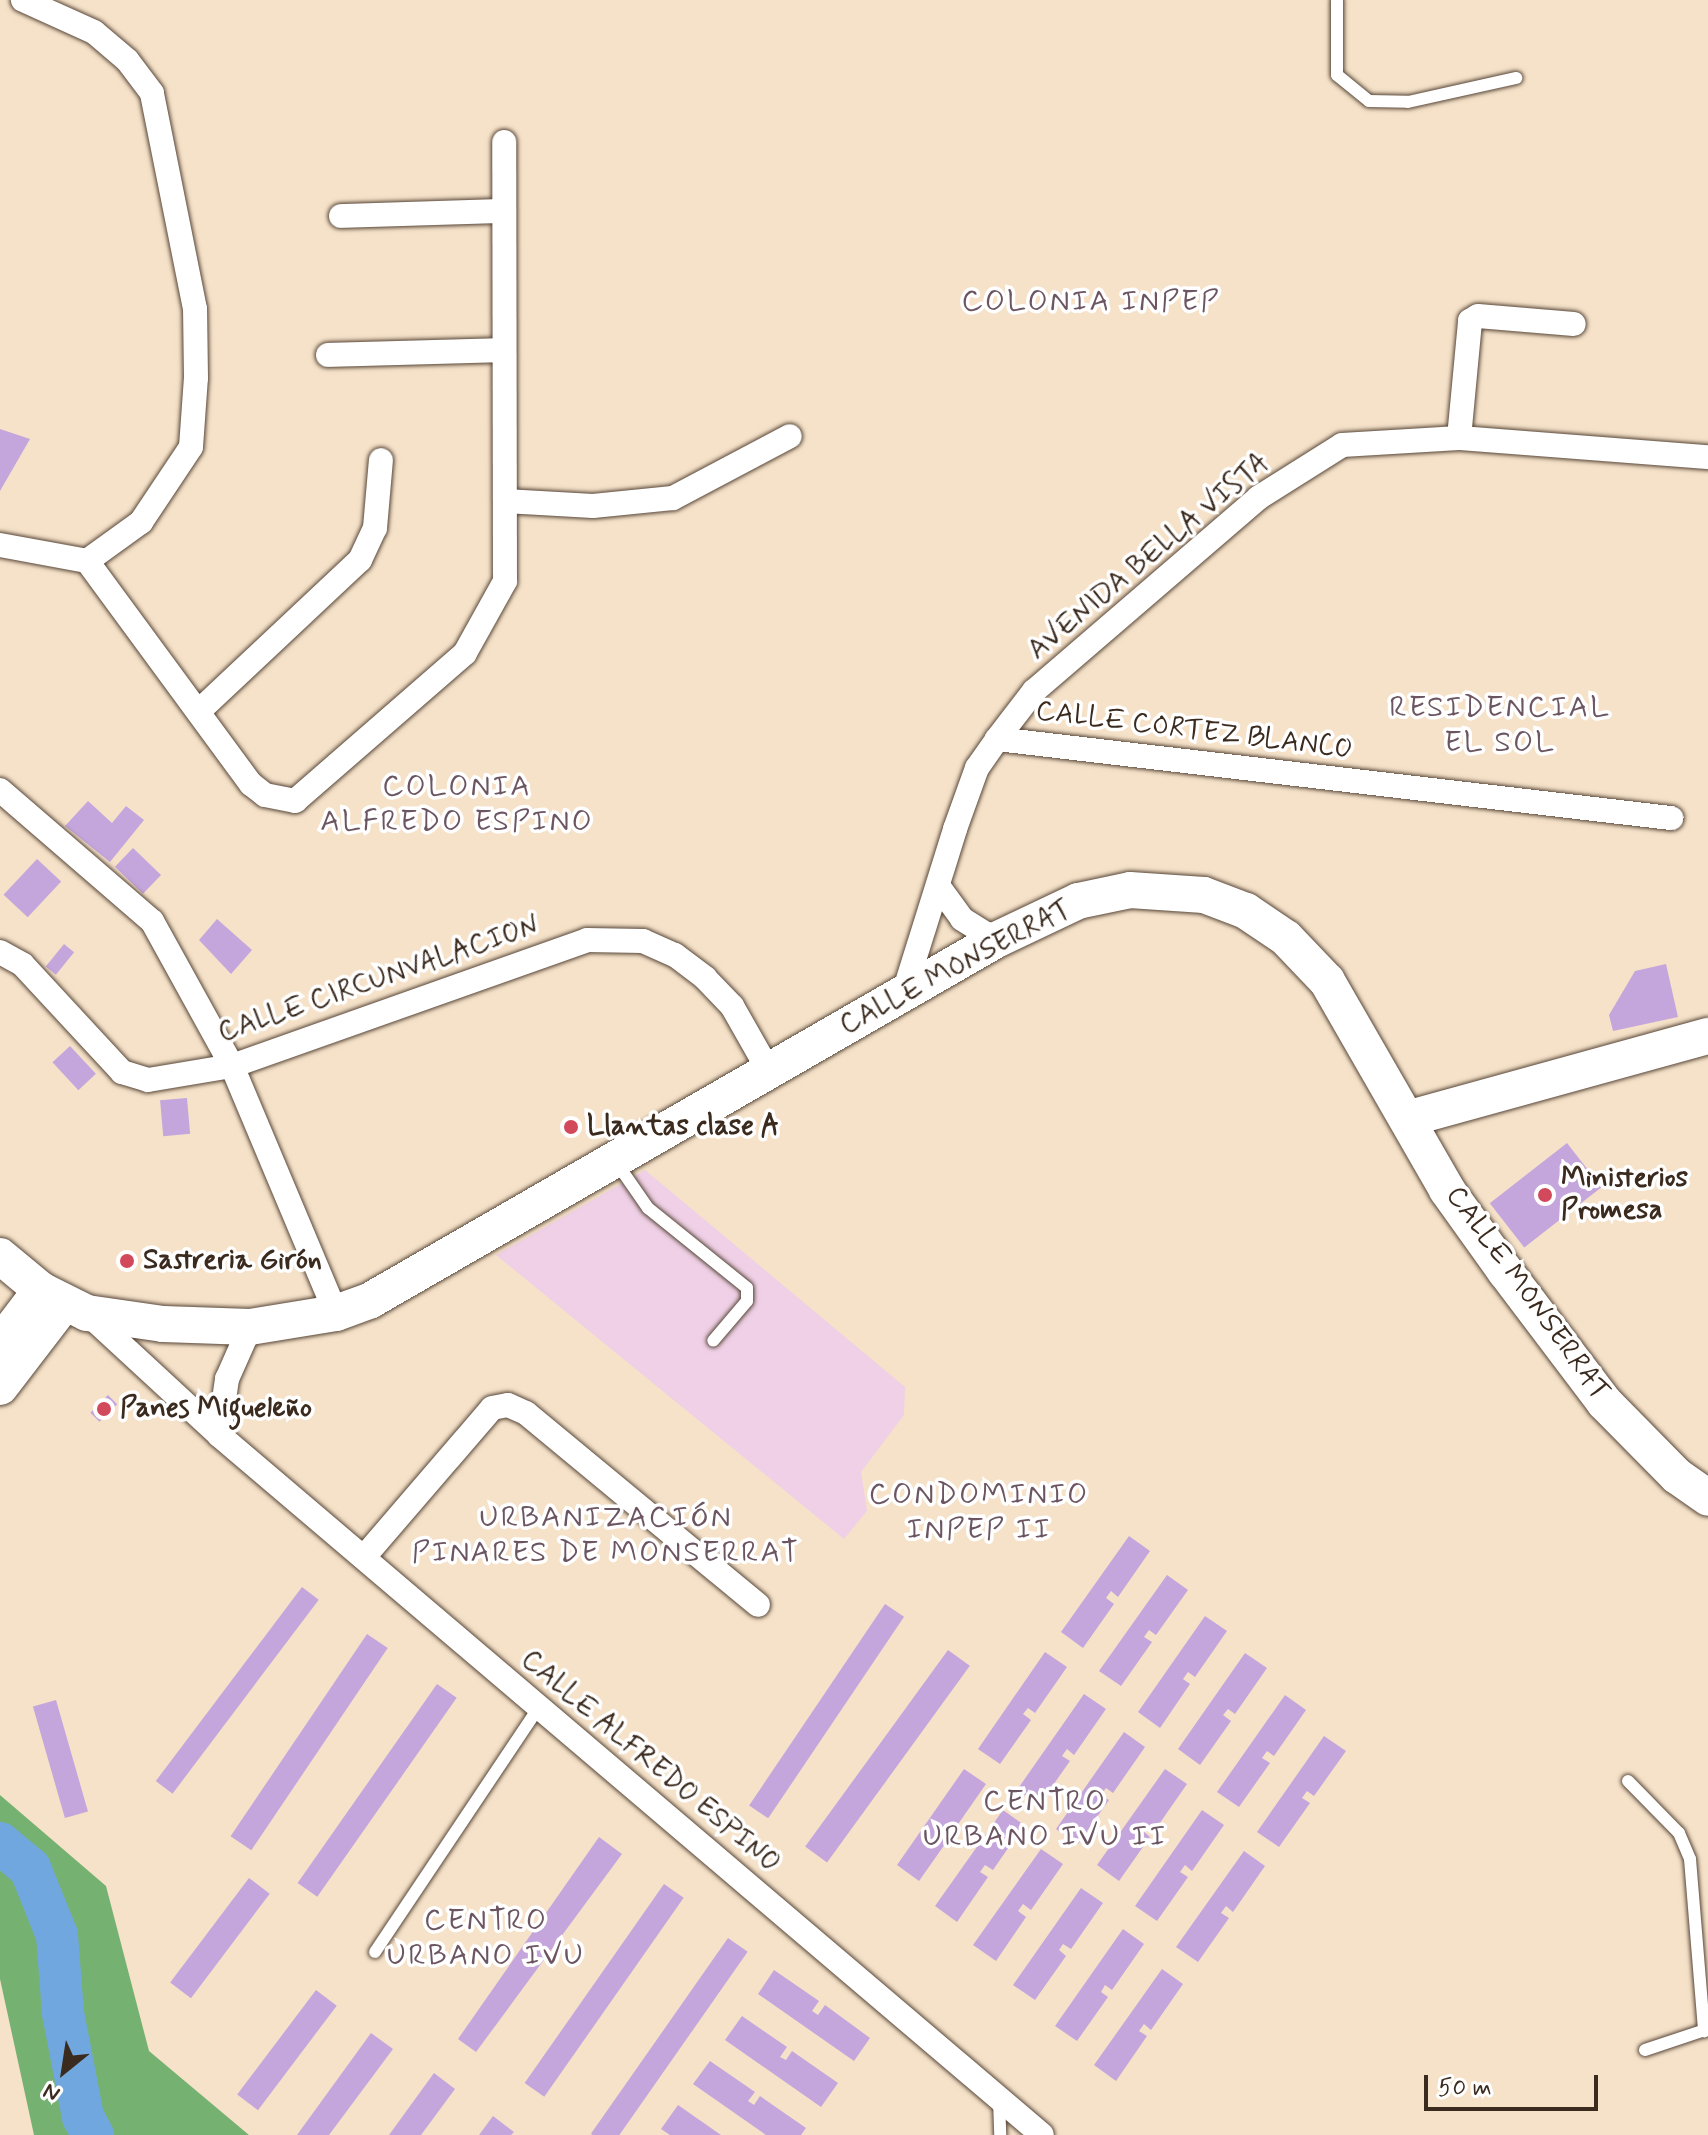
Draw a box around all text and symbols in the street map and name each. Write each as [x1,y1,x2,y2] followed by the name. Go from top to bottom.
[965,284,1217,320] district label: COLONIA INPEP
[1023,448,1275,666] street label: AVENIDA BELLA VISTA
[1391,690,1609,760] district label: RESIDENCIAL EL SOL
[1030,694,1358,768] street label: CALLE CORTEZ BLANCO
[318,769,596,840] district label: COLONIA ALFREDO ESPINO
[832,891,1080,1045] street label: CALLE MONSERRAT
[211,908,547,1052] street label: CALLE CIRCUNVALACION
[587,1110,778,1144] place label: Llantas clase A
[562,1118,580,1136] marker: Llantas clase A
[1561,1162,1688,1228] place label: Ministerios Promesa
[1436,1178,1618,1410] street label: CALLE MONSERRAT
[1536,1186,1554,1204] marker: Ministerios Promesa
[143,1244,322,1278] place label: Sastreria Girón
[118,1252,136,1270] marker: Sastreria Girón
[120,1392,310,1426] place label: Panes Migueleño
[95,1400,113,1418] marker: Panes Migueleño
[871,1477,1087,1548] district label: CONDOMINIO INPEP II
[406,1500,806,1570] district label: URBANIZACIÓN PINARES DE MONSERRAT
[513,1643,787,1881] street label: CALLE ALFREDO ESPINO
[924,1784,1166,1854] district label: CENTRO URBANO IVU II
[389,1903,583,1974] district label: CENTRO URBANO IVU
[24,2031,104,2111] north arrow
[1428,2059,1602,2109] scale bar
[1438,2073,1492,2104] text: 50 m
[39,2076,65,2108] text: N

